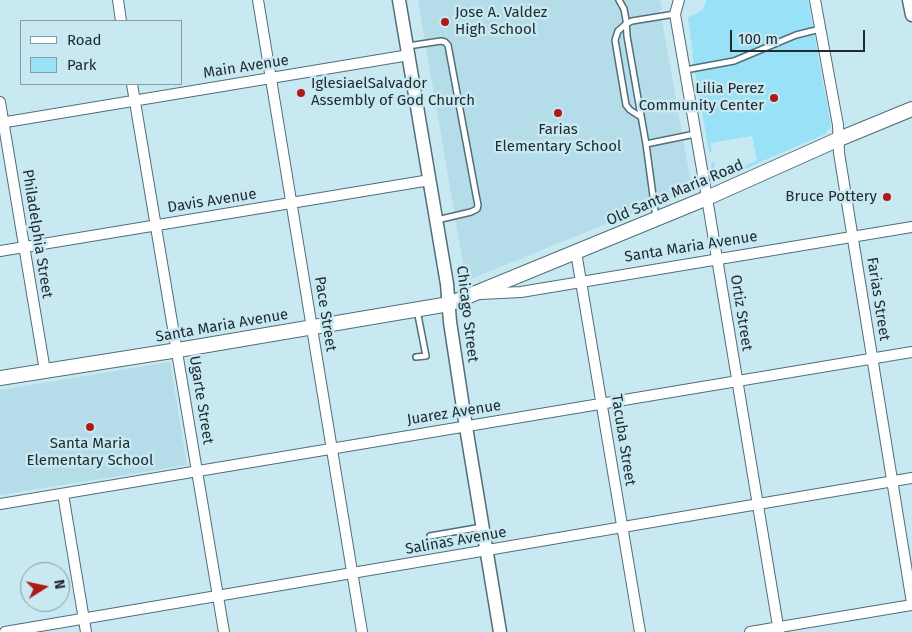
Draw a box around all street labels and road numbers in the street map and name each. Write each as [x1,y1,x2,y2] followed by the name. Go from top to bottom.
[202,51,290,83] street label: Main Avenue
[604,156,746,230] street label: Old Santa Maria Road
[18,168,56,300] street label: Philadelphia Street
[166,185,258,217] street label: Davis Avenue
[623,228,759,266] street label: Santa Maria Avenue
[863,256,893,342] street label: Farias Street
[452,265,482,363] street label: Chicago Street
[726,274,756,352] street label: Ortiz Street
[310,275,340,353] street label: Pace Street
[154,305,290,347] street label: Santa Maria Avenue
[185,354,217,446] street label: Ugarte Street
[607,393,639,487] street label: Tacuba Street
[406,397,502,429] street label: Juarez Avenue
[404,523,508,559] street label: Salinas Avenue

